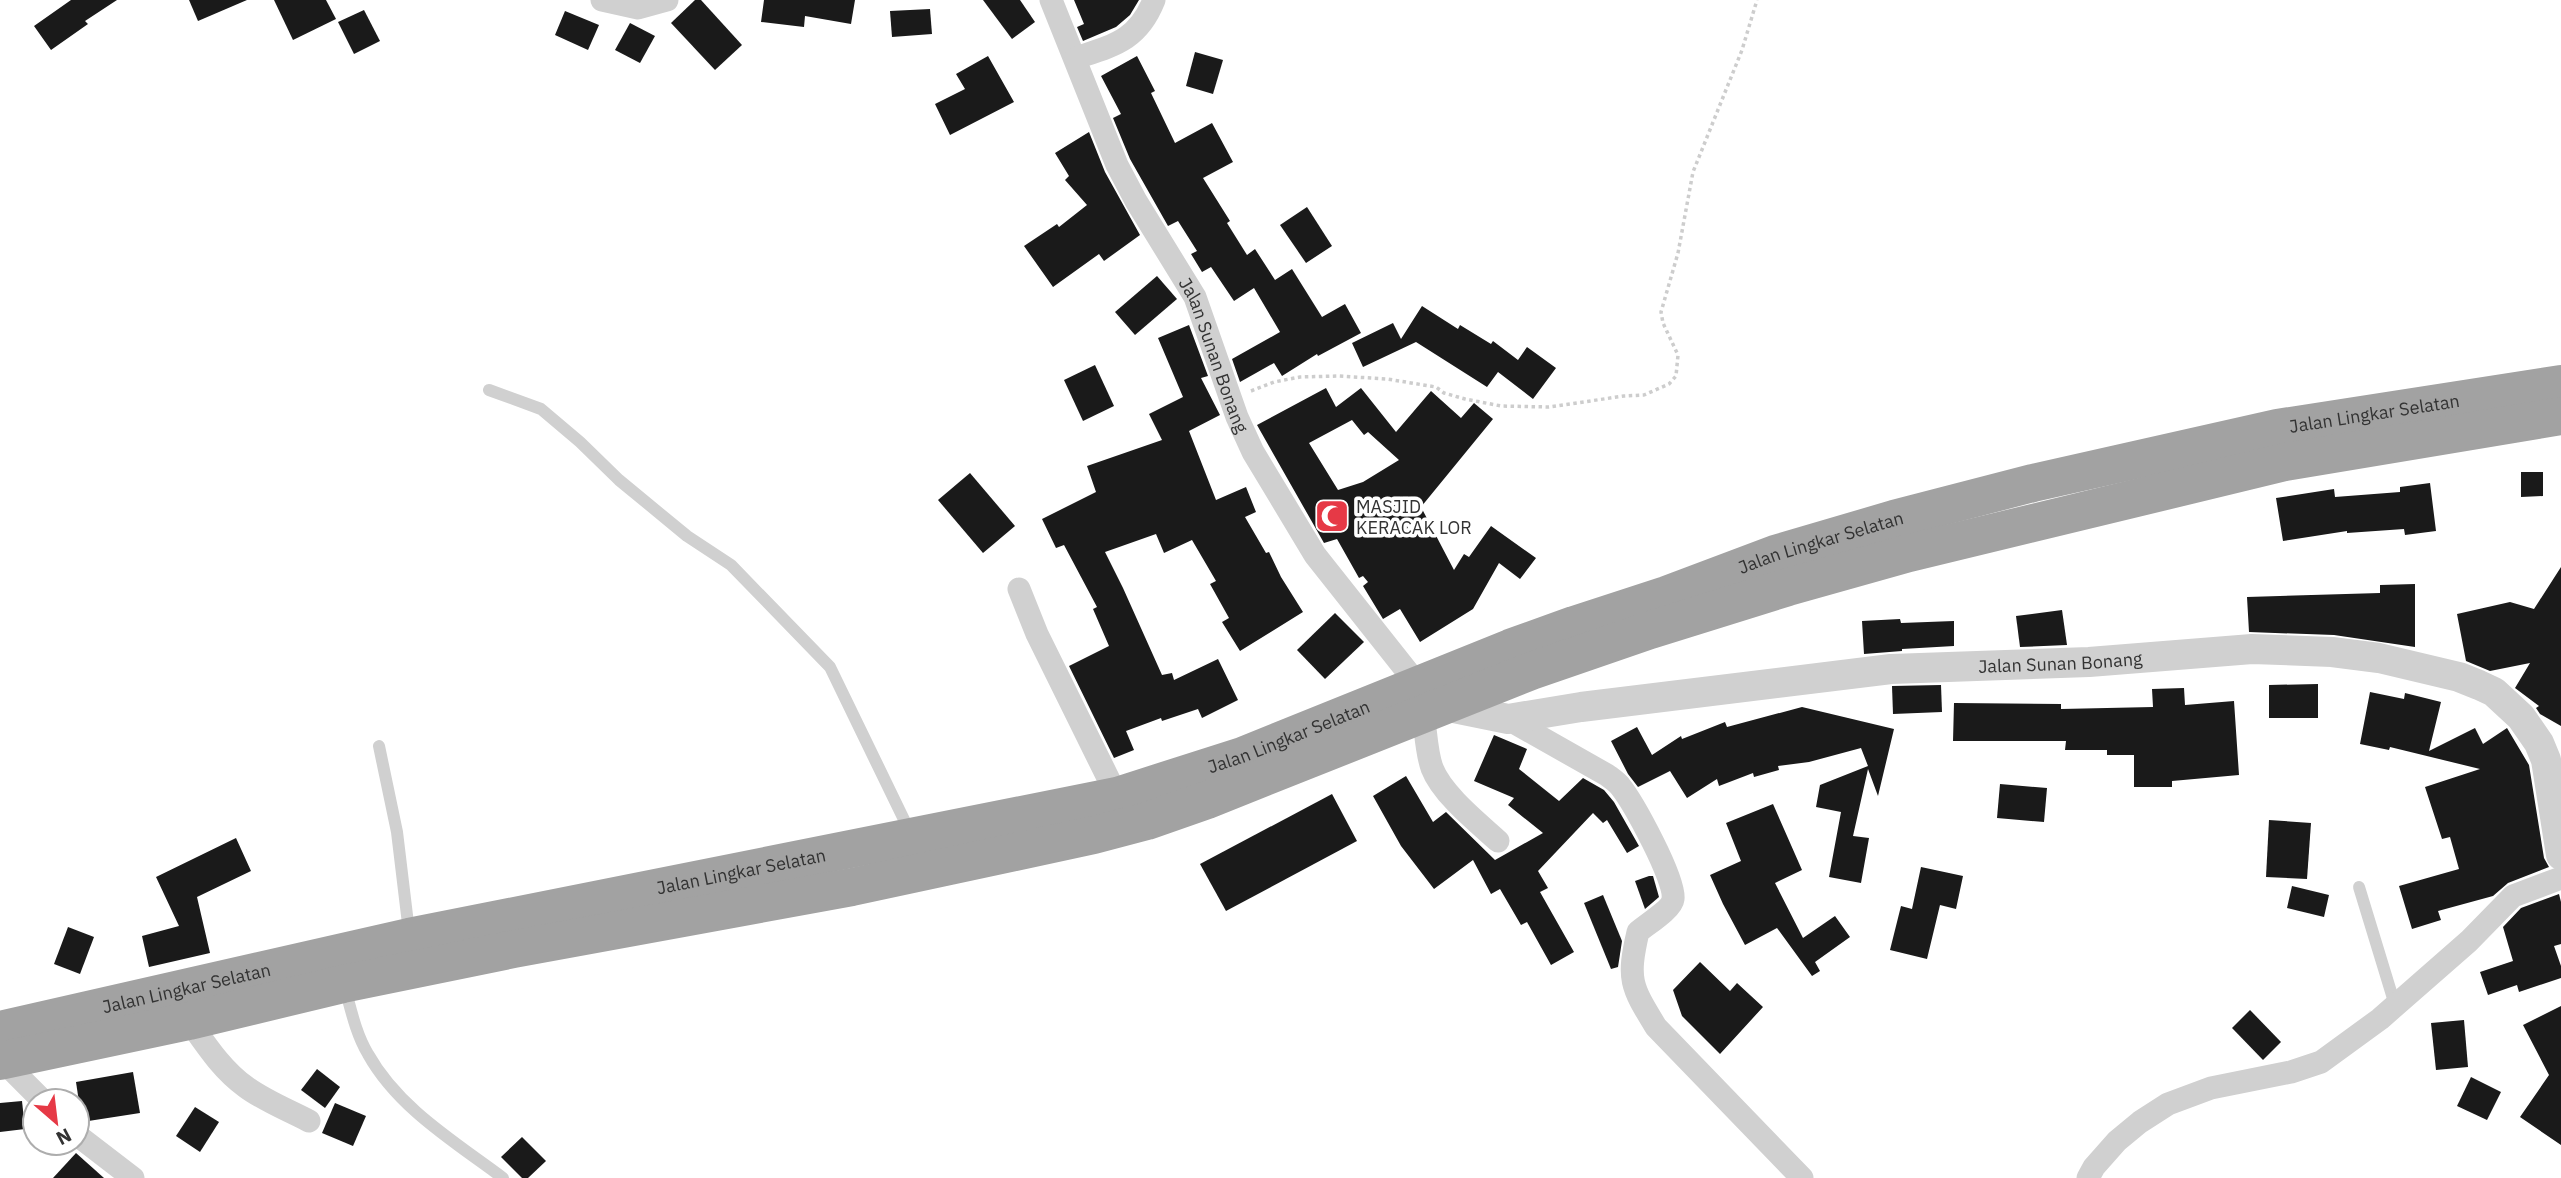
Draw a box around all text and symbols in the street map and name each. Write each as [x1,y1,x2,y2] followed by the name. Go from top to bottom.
[1174,273,1254,437] street label: Jalan Sunan Bonang
[2288,388,2461,437] street label: Jalan Lingkar Selatan
[1356,495,1472,539] place label: MASJID KERACAK LOR
[1313,497,1351,535] mosque icon: MASJID KERACAK LOR
[1735,506,1906,578] street label: Jalan Lingkar Selatan
[1978,646,2144,677] street label: Jalan Sunan Bonang
[1205,694,1373,778] street label: Jalan Lingkar Selatan
[654,843,828,899] street label: Jalan Lingkar Selatan
[100,957,273,1018] street label: Jalan Lingkar Selatan
[21,1087,91,1157] north arrow
[52,1123,76,1151] text: N

